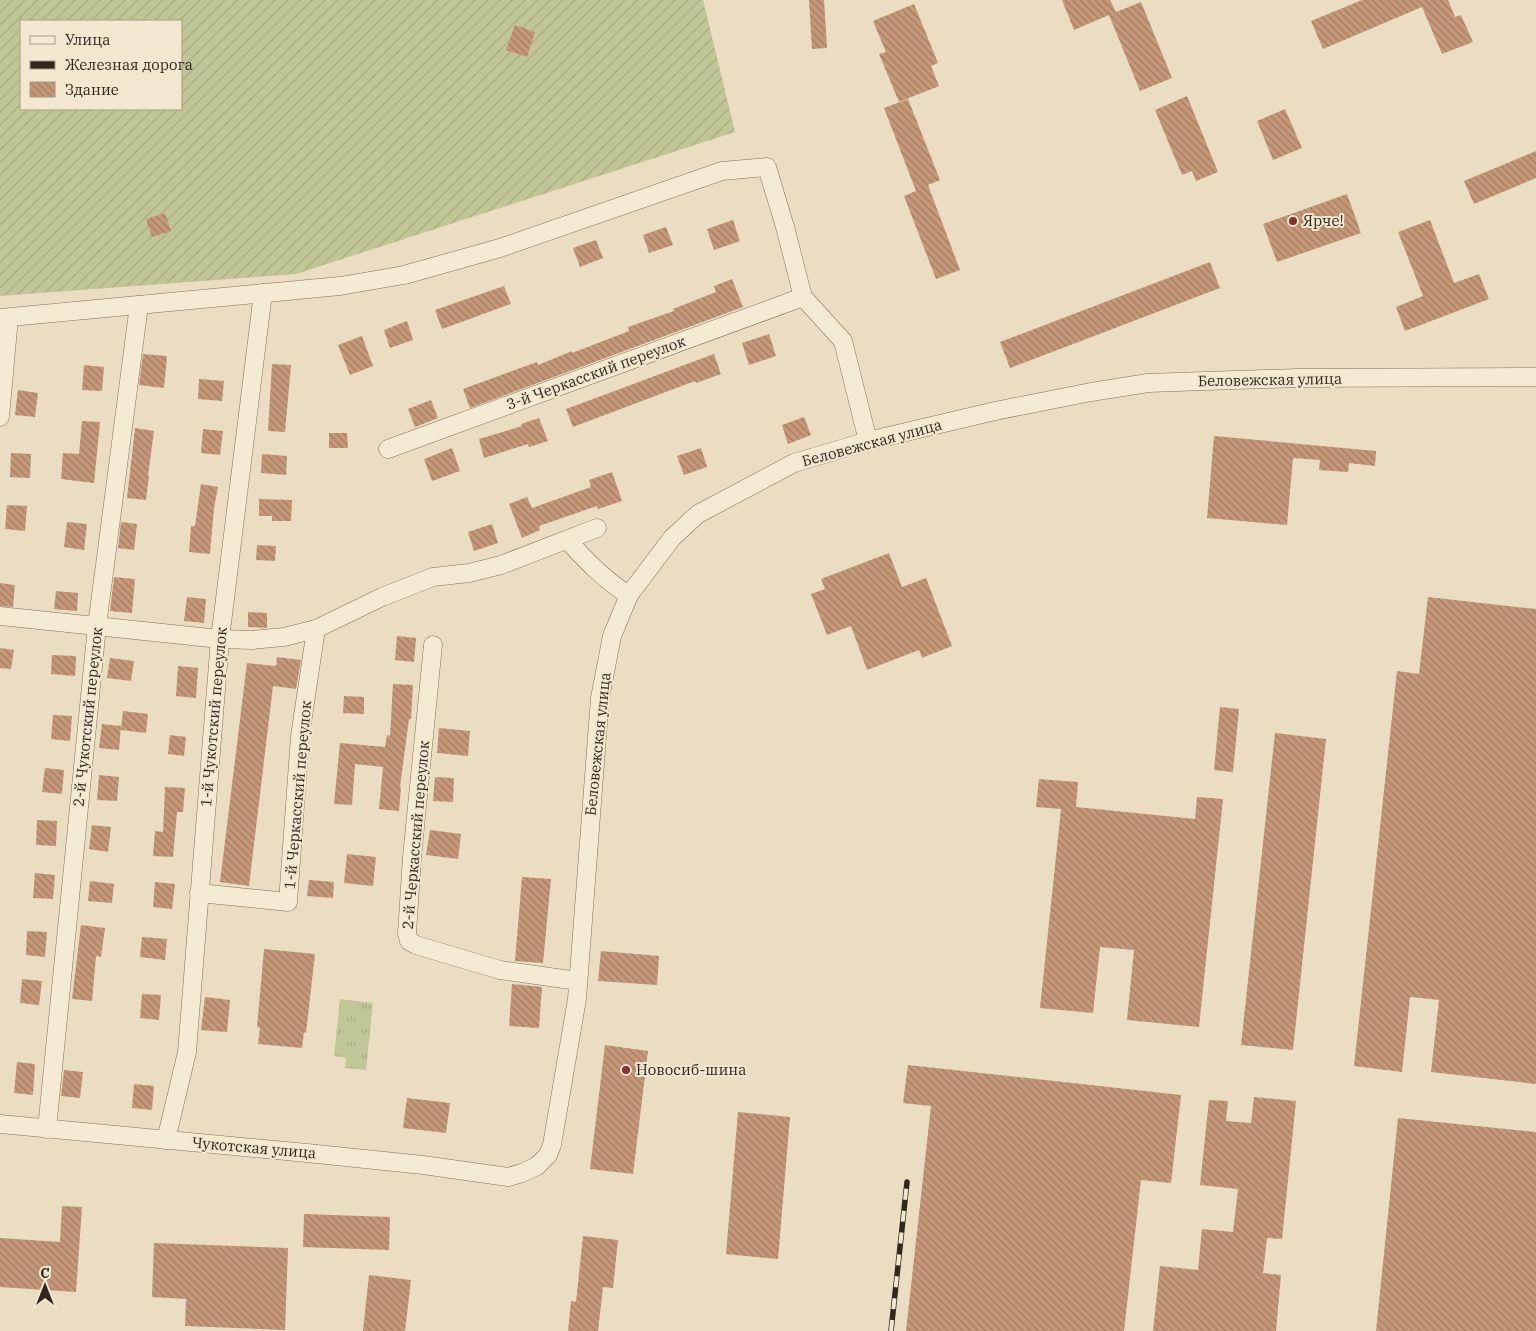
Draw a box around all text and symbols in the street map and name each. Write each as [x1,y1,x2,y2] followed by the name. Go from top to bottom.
[20,20,182,110] legend
[65,30,110,49] text: Улица
[65,55,193,74] text: Железная дорога
[65,80,119,99] text: Здание
[1303,211,1344,230] place label: Ярче!
[1287,215,1299,227] marker: Ярче!
[504,331,688,414] street label: 3-й Черкасский переулок
[1198,369,1342,390] street label: Беловежская улица
[800,415,944,470] street label: Беловежская улица
[69,626,106,808] street label: 2-й Чукотский переулок
[196,626,231,808] street label: 1-й Чукотский переулок
[581,671,614,817] street label: Беловежская улица
[280,700,315,890] street label: 1-й Черкасский переулок
[398,740,433,930] street label: 2-й Черкасский переулок
[636,1060,746,1079] place label: Новосиб-шина
[620,1064,632,1076] marker: Новосиб-шина
[191,1133,317,1162] street label: Чукотская улица
[20,1261,70,1311] north arrow
[40,1264,50,1282] text: С

